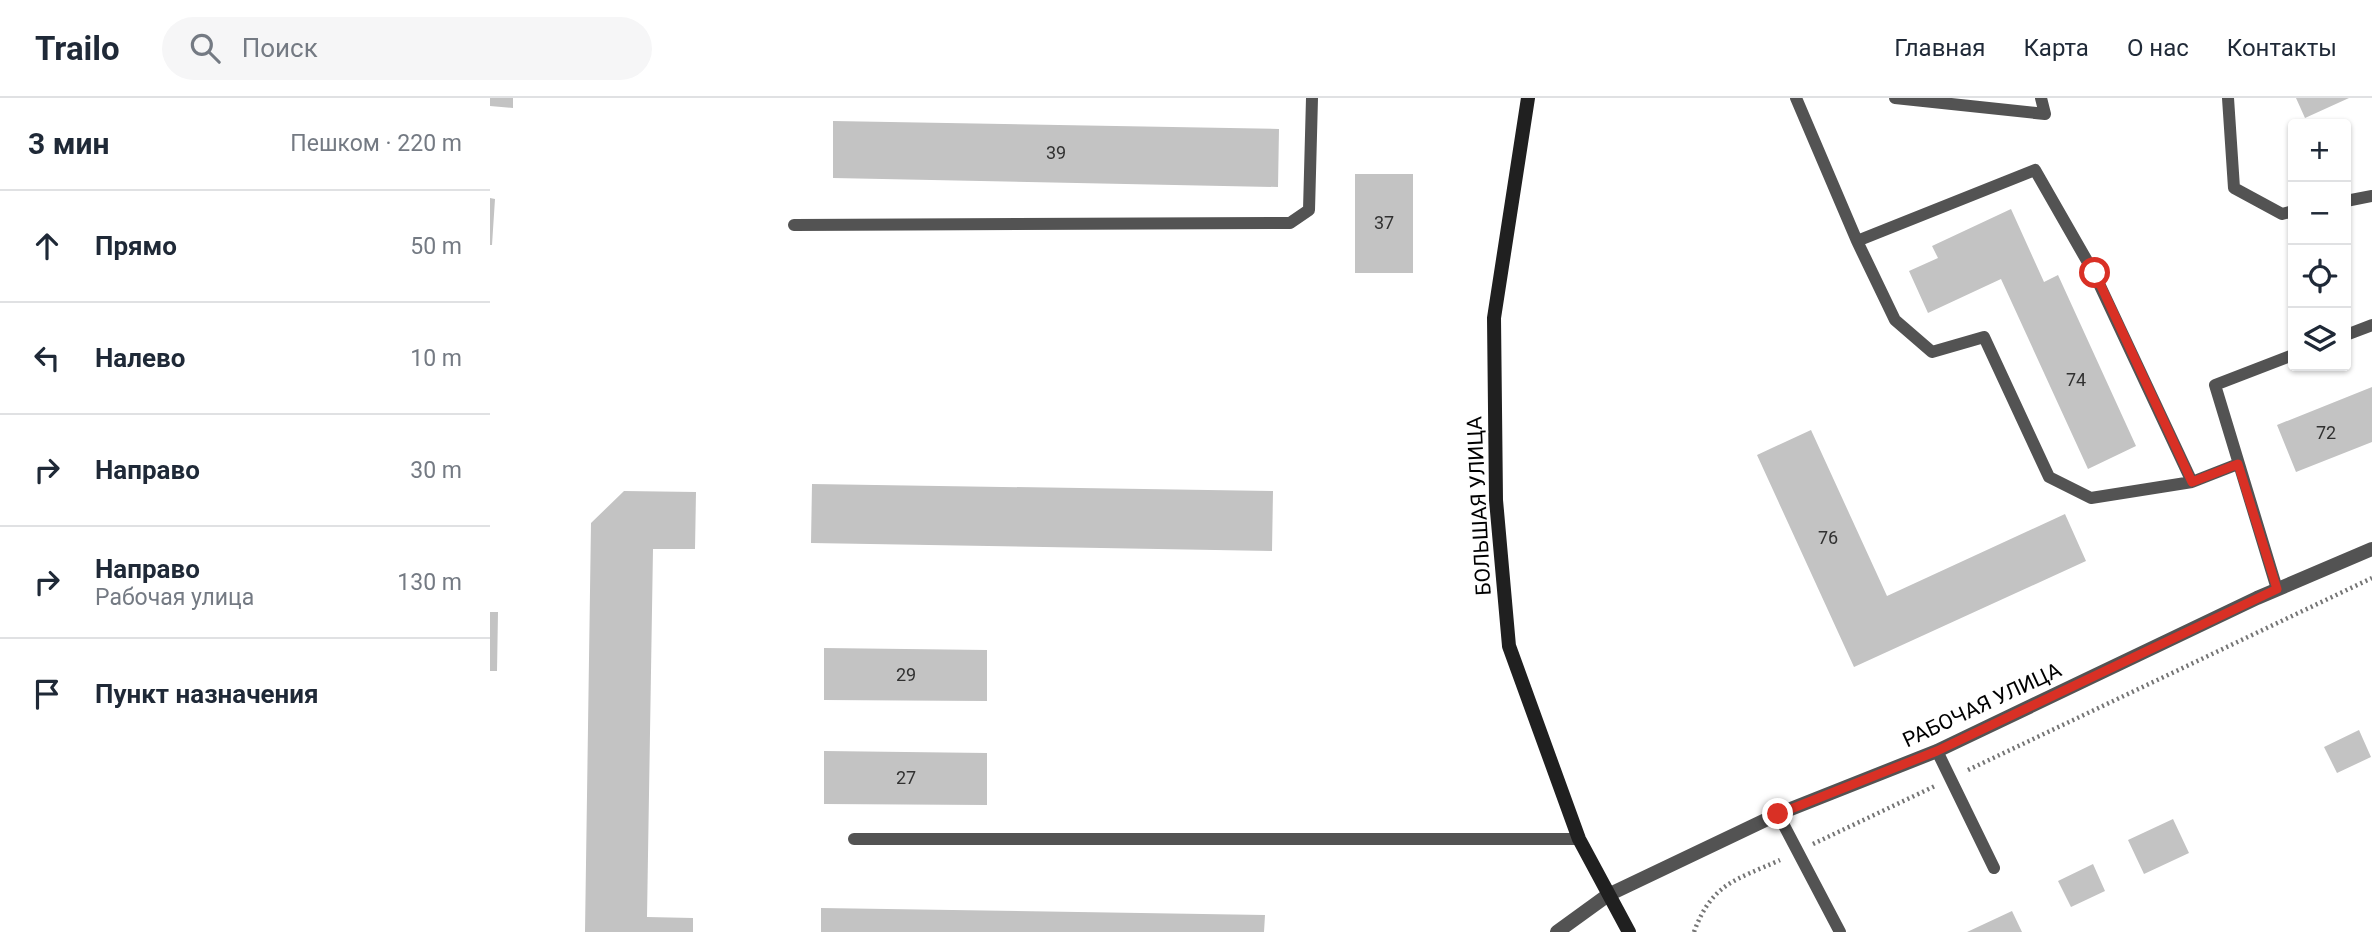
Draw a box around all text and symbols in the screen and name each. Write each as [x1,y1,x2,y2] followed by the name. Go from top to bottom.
[162,17,652,80] search box
[35,29,120,68] text: Trailo
[186,29,224,67] icon: search
[242,33,318,63] text: Поиск
[1894,34,1985,62] text: Главная
[2023,34,2089,62] text: Карта
[2127,34,2189,62] text: О нас
[2227,34,2337,62] text: Контакты
[2288,119,2351,371] map controls
[2288,119,2351,182] button: +
[28,126,109,161] text: 3 мин
[290,130,462,157] text: Пешком · 220 m
[1046,142,1066,163] house number: 39
[2288,182,2351,245] button: −
[1374,212,1394,233] house number: 37
[28,227,66,265] icon: ahead
[95,231,177,261] text: Прямо
[410,233,462,260] text: 50 m
[2288,245,2351,308] button: locate
[2079,257,2110,288] route start
[2288,308,2351,371] button: layers
[28,339,66,377] icon: left
[95,343,185,373] text: Налево
[410,345,462,372] text: 10 m
[2066,369,2086,390] house number: 74
[1462,416,1496,596] street label: БОЛЬШАЯ УЛИЦА
[2316,422,2336,443] house number: 72
[28,451,66,489] icon: right
[95,455,200,485] text: Направо
[410,457,462,484] text: 30 m
[1818,527,1838,548] house number: 76
[95,554,200,584] text: Направо
[28,563,66,601] icon: right
[397,569,462,596] text: 130 m
[95,584,254,611] text: Рабочая улица
[1899,658,2065,752] street label: РАБОЧАЯ УЛИЦА
[896,664,916,685] house number: 29
[28,675,66,713] icon: arrive
[95,679,319,709] text: Пункт назначения
[896,767,916,788] house number: 27
[1762,798,1793,829] route end

